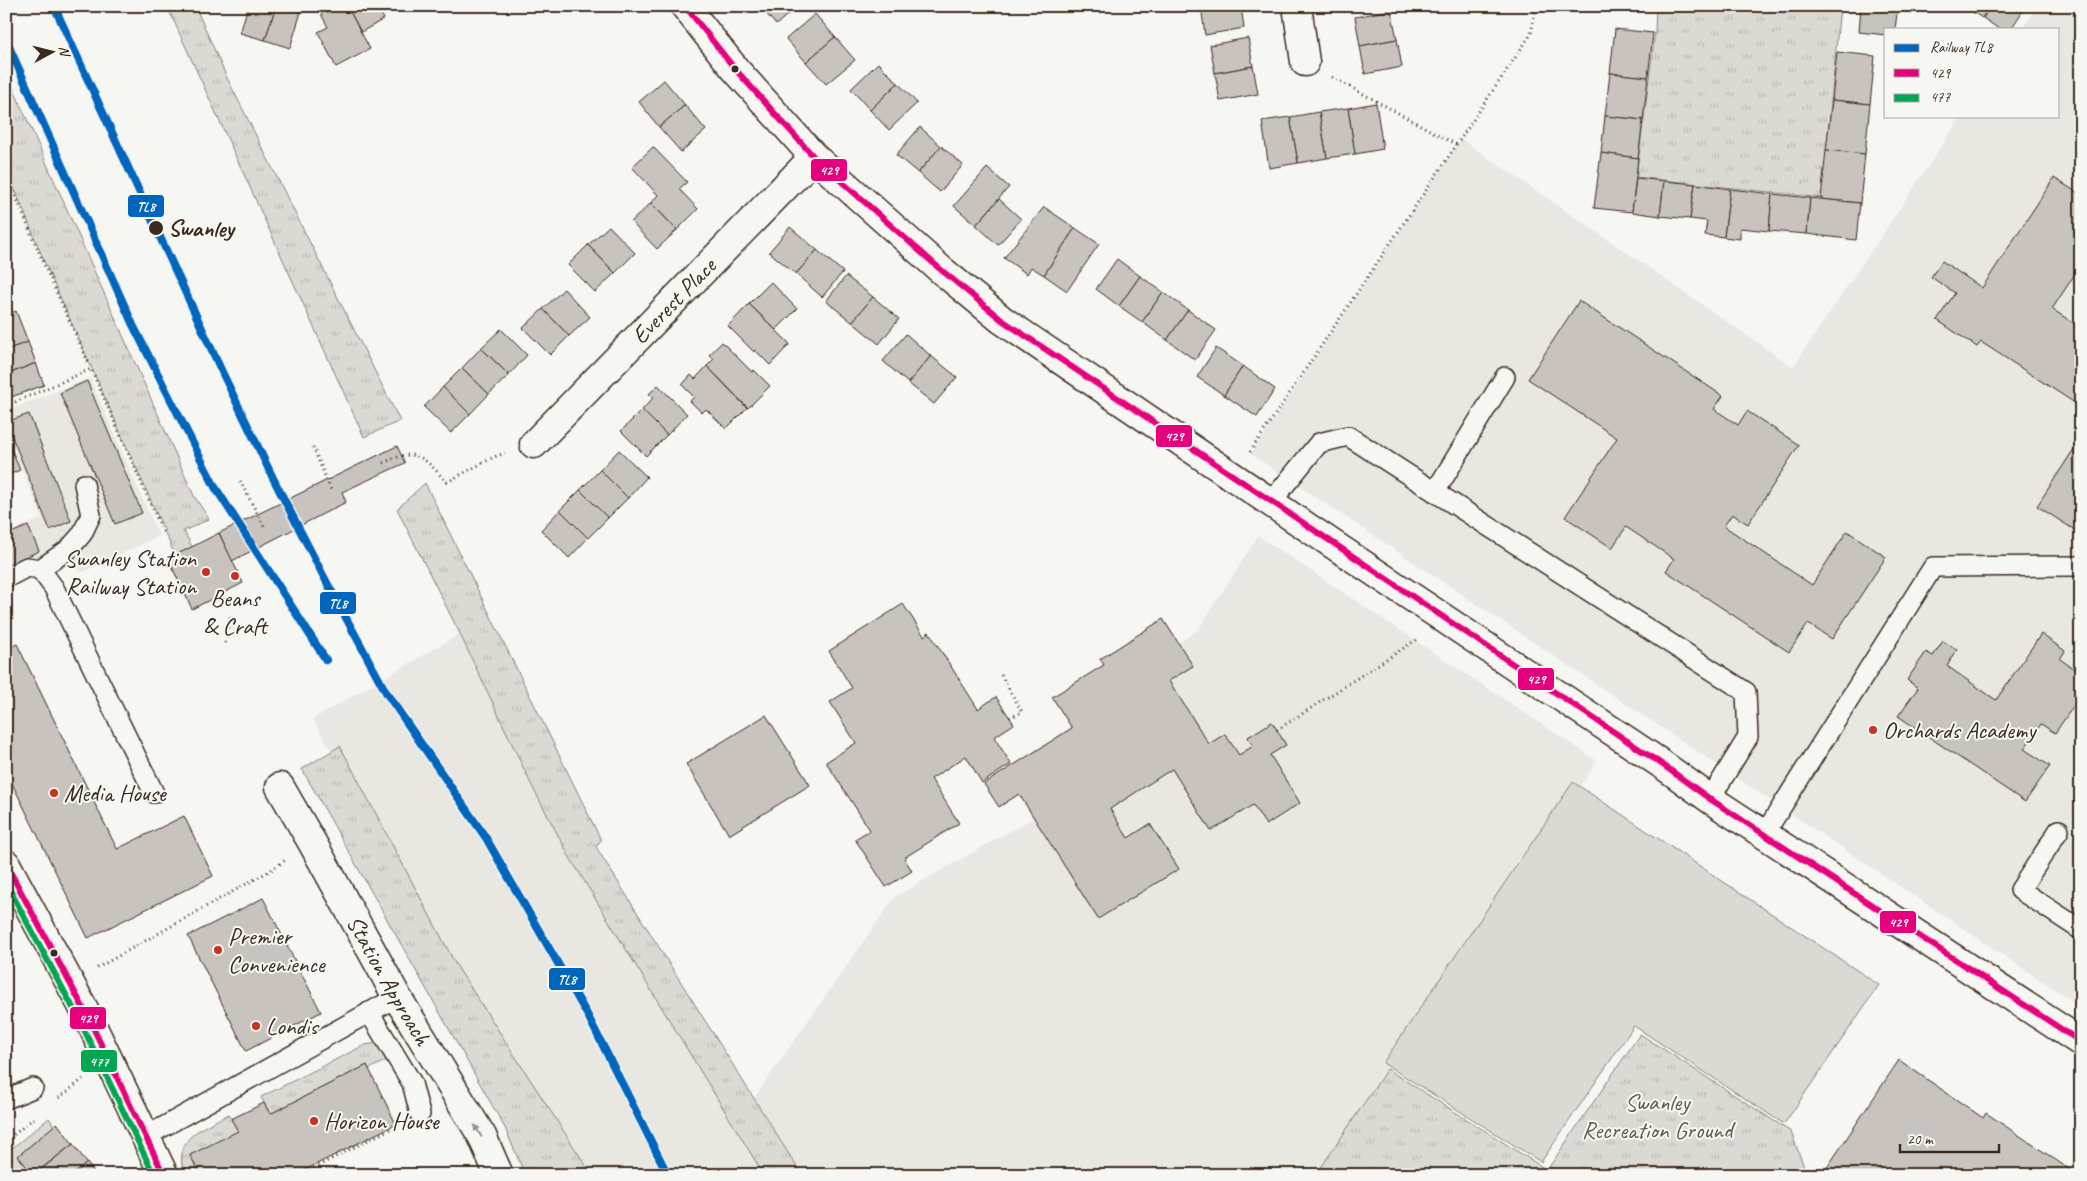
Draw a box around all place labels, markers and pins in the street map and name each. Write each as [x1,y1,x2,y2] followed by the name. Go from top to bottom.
[730,64,740,74] unlabelled marker
[168,213,237,243] place label: Swanley
[147,219,165,237] marker: Swanley
[64,543,197,601] place label: Swanley Station Railway Station
[200,566,212,578] marker: Swanley Station Railway Station
[229,570,241,582] marker: Beans & Craft
[203,583,269,641] place label: Beans & Craft
[1883,715,2037,745] place label: Orchards Academy
[1867,724,1879,736] marker: Orchards Academy
[64,778,168,808] place label: Media House
[48,787,60,799] marker: Media House
[228,921,327,979] place label: Premier Convenience
[212,944,224,956] marker: Premier Convenience
[49,948,59,958] unlabelled marker
[266,1011,319,1041] place label: Londis
[250,1020,262,1032] marker: Londis
[324,1106,441,1136] place label: Horizon House
[308,1115,320,1127] marker: Horizon House

